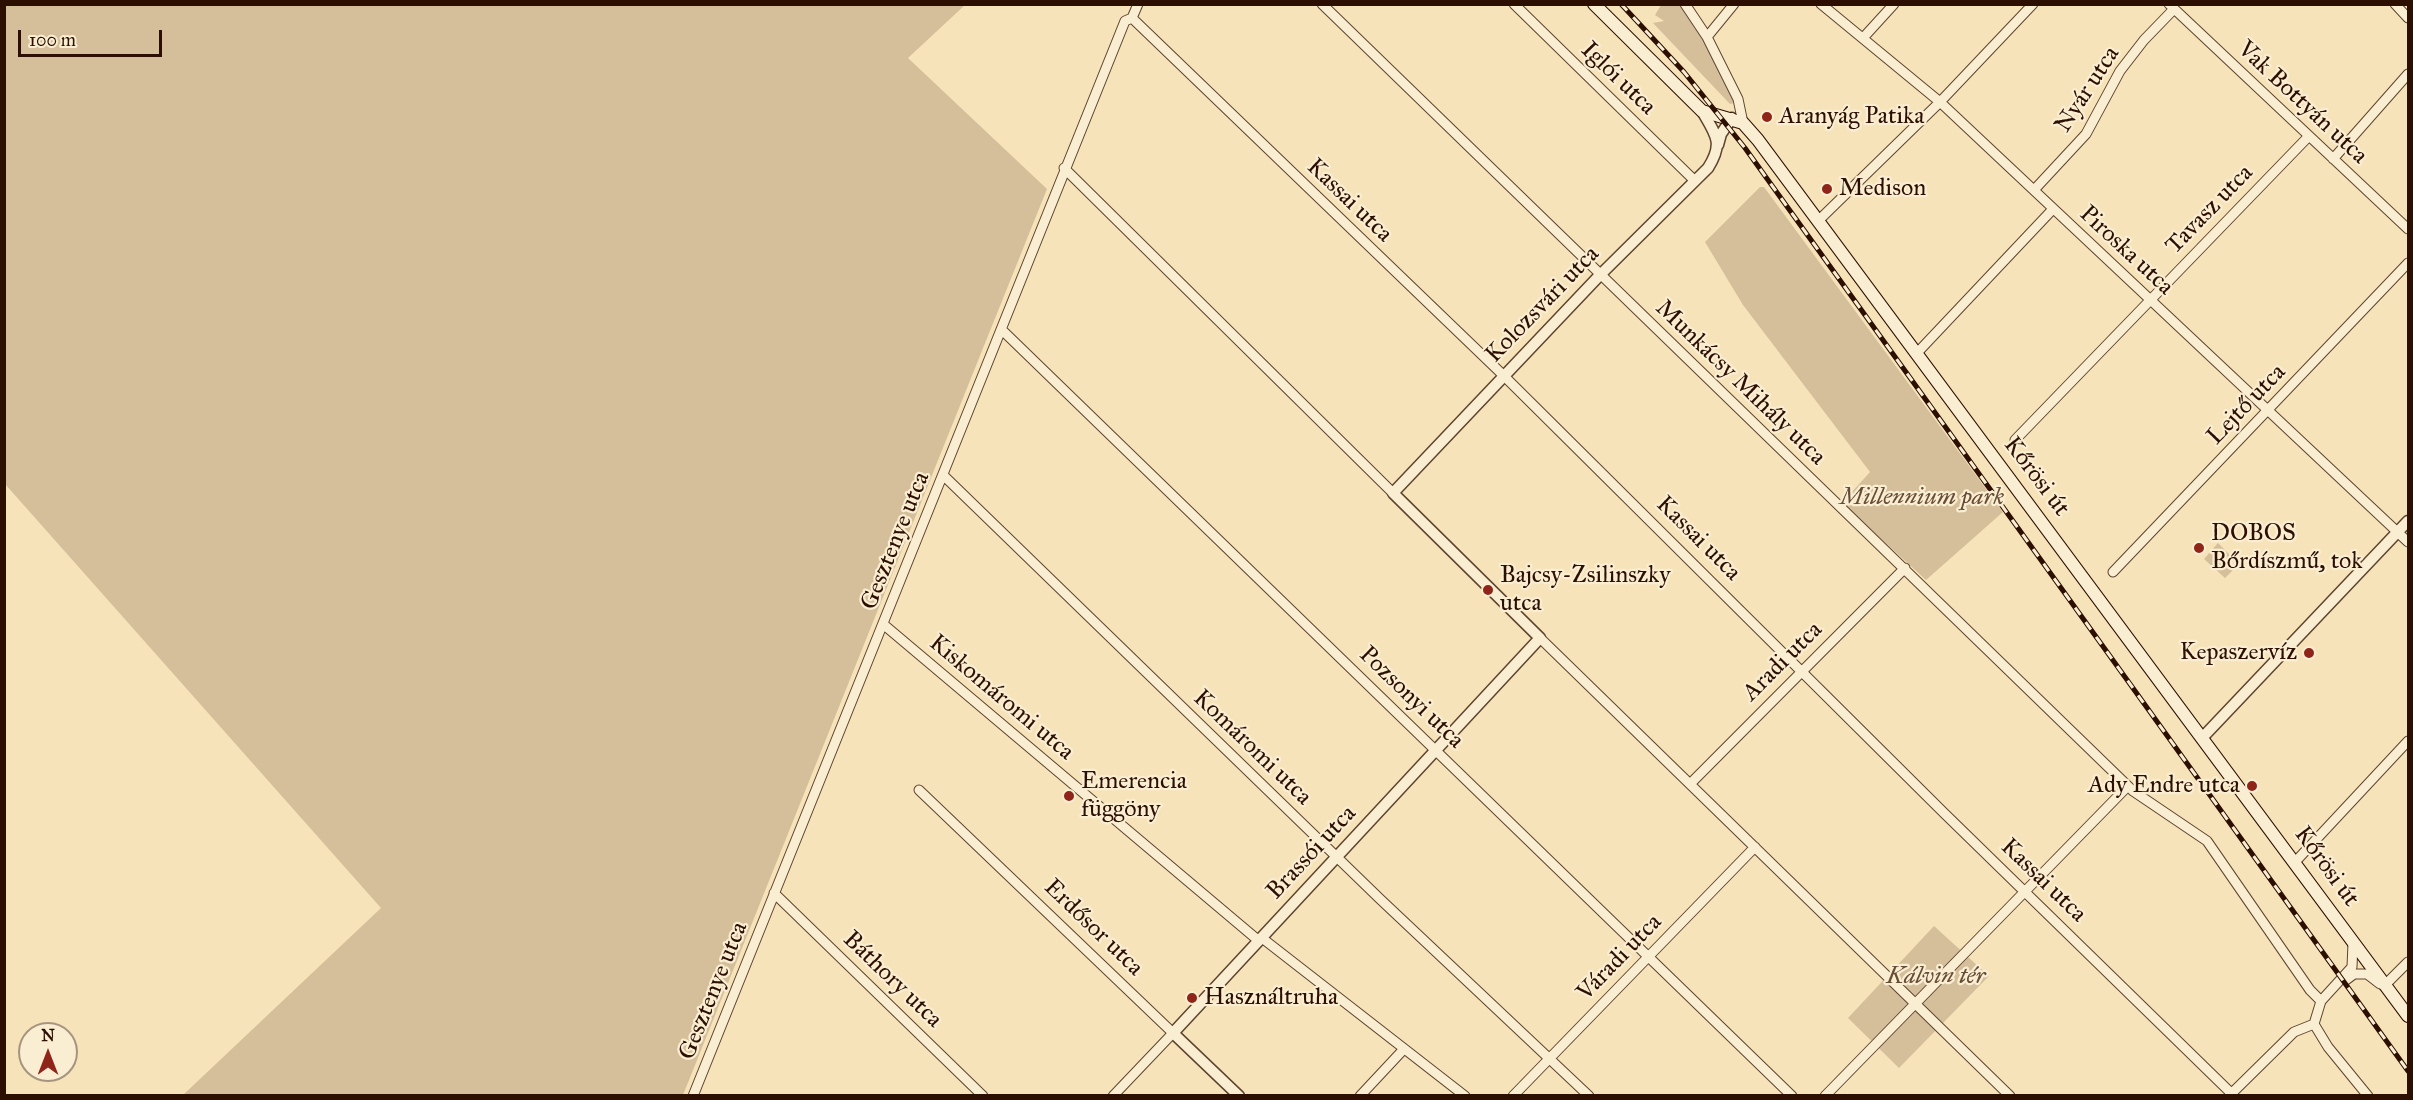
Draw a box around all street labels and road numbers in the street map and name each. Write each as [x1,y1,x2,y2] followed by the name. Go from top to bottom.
[2231,35,2373,171] street label: Vak Bottyán utca
[1574,36,1662,122] street label: Iglói utca
[2050,42,2126,138] street label: Nyár utca
[1300,153,1398,249] street label: Kassai utca
[2160,159,2260,261] street label: Tavasz utca
[2073,200,2179,302] street label: Piroska utca
[1480,241,1606,369] street label: Kolozsvári utca
[1649,294,1831,472] street label: Munkácsy Mihály utca
[2202,359,2292,451] street label: Lejtő utca
[1997,432,2075,522] street label: Kőrösi út
[855,468,937,614] street label: Gesztenye utca
[1650,491,1746,587] street label: Kassai utca
[1737,616,1829,708] street label: Aradi utca
[923,629,1079,767] street label: Kiskomáromi utca
[1353,641,1469,755] street label: Pozsonyi utca
[1187,684,1317,812] street label: Komáromi utca
[1261,800,1363,906] street label: Brassói utca
[2287,821,2365,913] street label: Kőrösi út
[1994,833,2092,929] street label: Kassai utca
[1037,874,1149,982] street label: Erdősor utca
[1572,909,1668,1007] street label: Váradi utca
[673,918,755,1064] street label: Gesztenye utca
[836,926,948,1034] street label: Báthory utca

